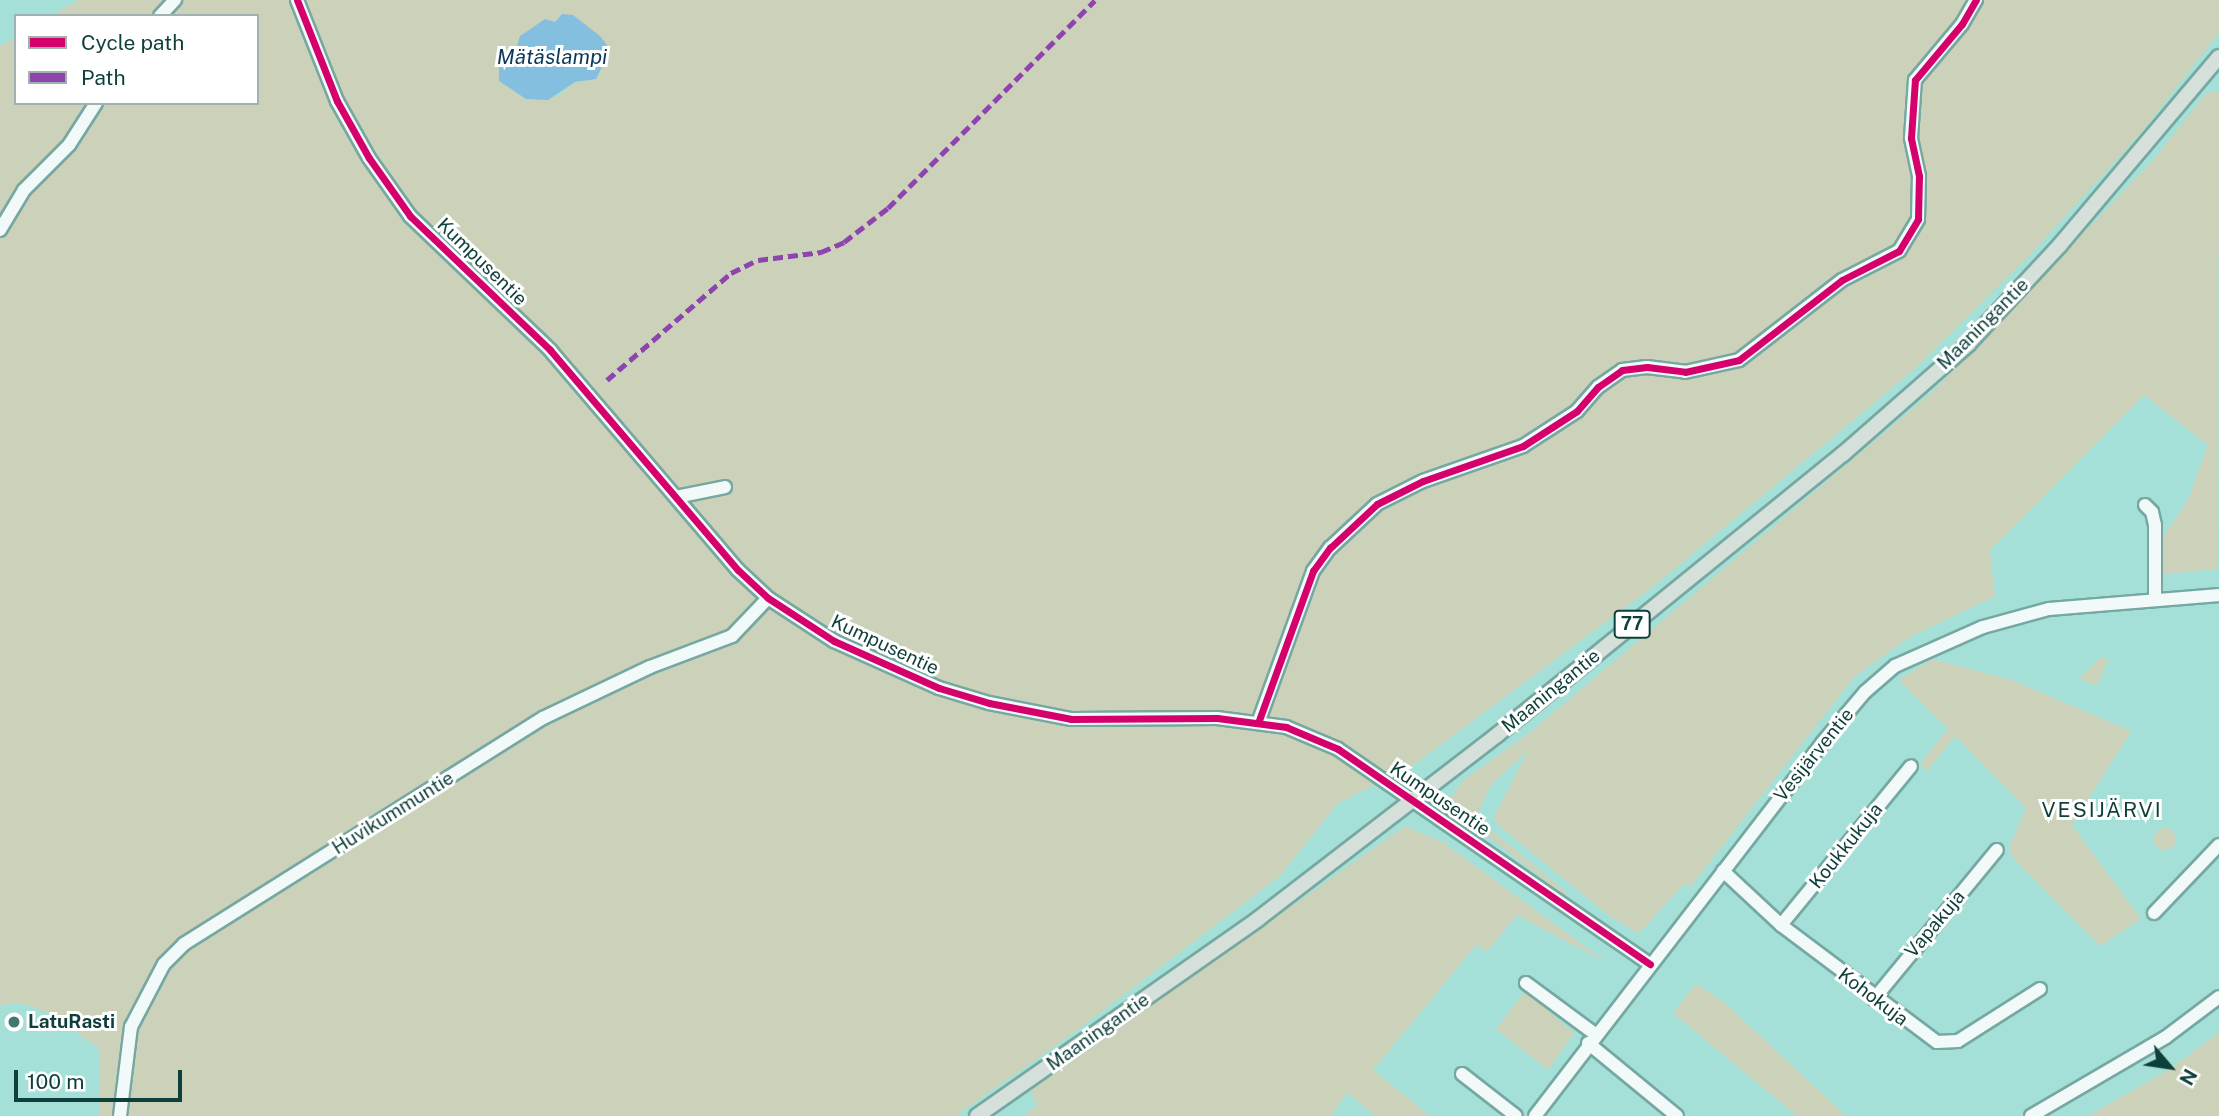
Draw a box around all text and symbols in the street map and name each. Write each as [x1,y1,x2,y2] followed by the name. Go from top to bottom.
[14,14,259,105] legend
[81,30,184,55] text: Cycle path
[497,44,607,70] water label: Mätäslampi
[81,65,126,90] text: Path
[432,213,532,311] street label: Kumpusentie
[1933,274,2033,374] street label: Maaningantie
[828,610,942,680] street label: Kumpusentie
[1613,610,1651,638] road number: 77
[1497,644,1605,738] street label: Maaningantie
[1769,704,1859,806] street label: Vesijärventie
[1386,757,1494,841] street label: Kumpusentie
[328,766,458,860] street label: Huvikummuntie
[2043,797,2161,823] district label: VESIJÄRVI
[1805,799,1887,893] street label: Koukkukuja
[1900,886,1970,962] street label: Vapakuja
[1833,963,1913,1031] street label: Kohokuja
[1042,988,1154,1076] street label: Maaningantie
[28,1011,115,1033] place label: LatuRasti
[6,1014,22,1030] marker: LatuRasti
[2135,1032,2205,1102] north arrow
[18,1056,186,1100] scale bar
[2175,1065,2202,1089] text: N
[27,1069,84,1094] text: 100 m

